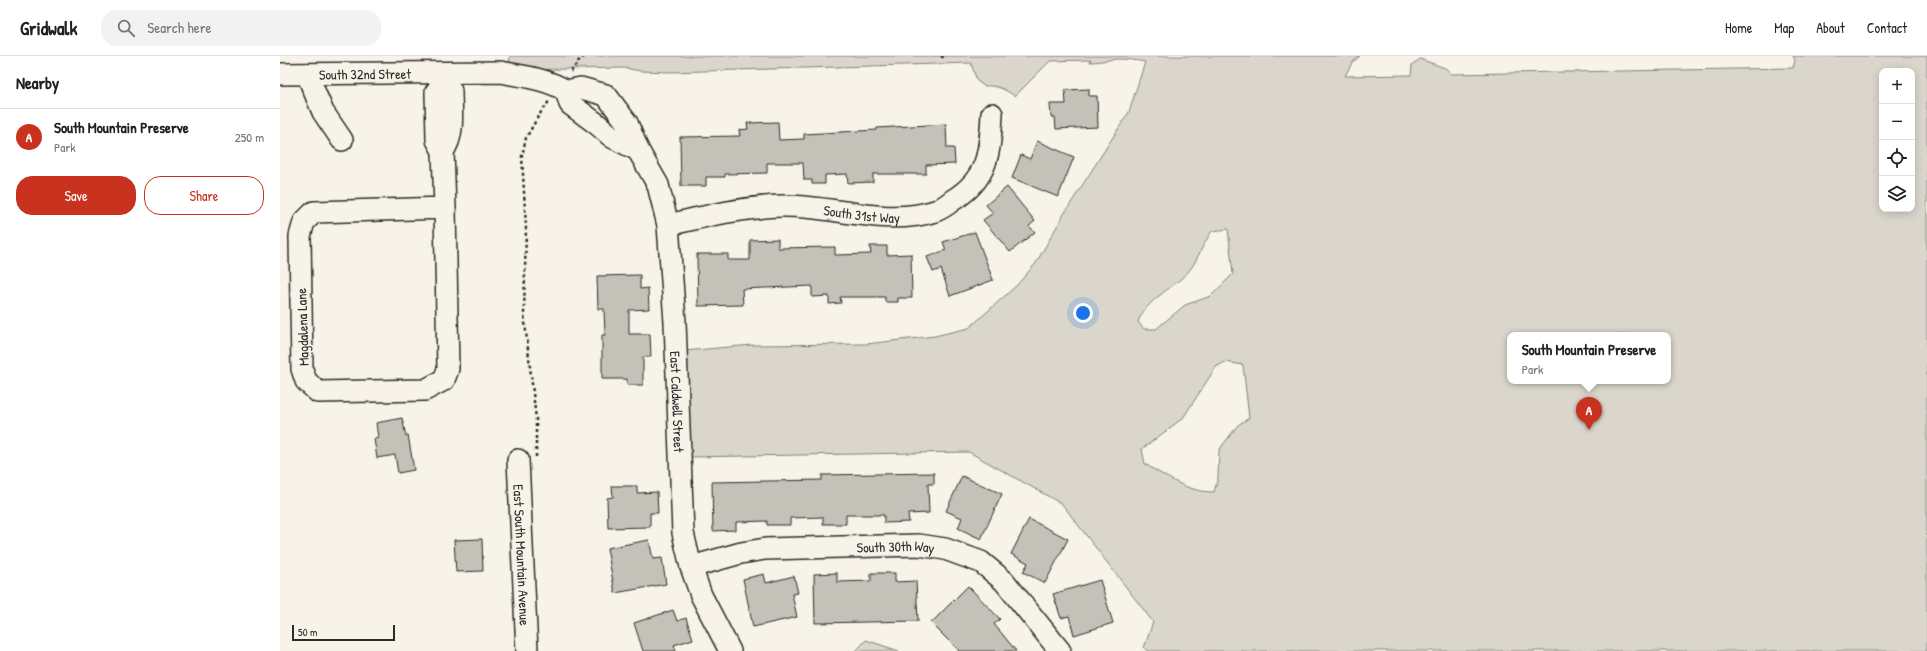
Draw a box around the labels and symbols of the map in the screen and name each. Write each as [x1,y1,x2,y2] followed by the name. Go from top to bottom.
[319,63,411,83] street label: South 32nd Street
[822,200,900,227] street label: South 31st Way
[291,287,314,366] street label: Magdalena Lane
[1073,303,1093,323] your location
[667,351,689,453] street label: East Caldwell Street
[1576,397,1602,430] pin: A
[510,484,535,626] street label: East South Mountain Avenue
[856,535,936,558] street label: South 30th Way
[292,623,395,642] scale bar

